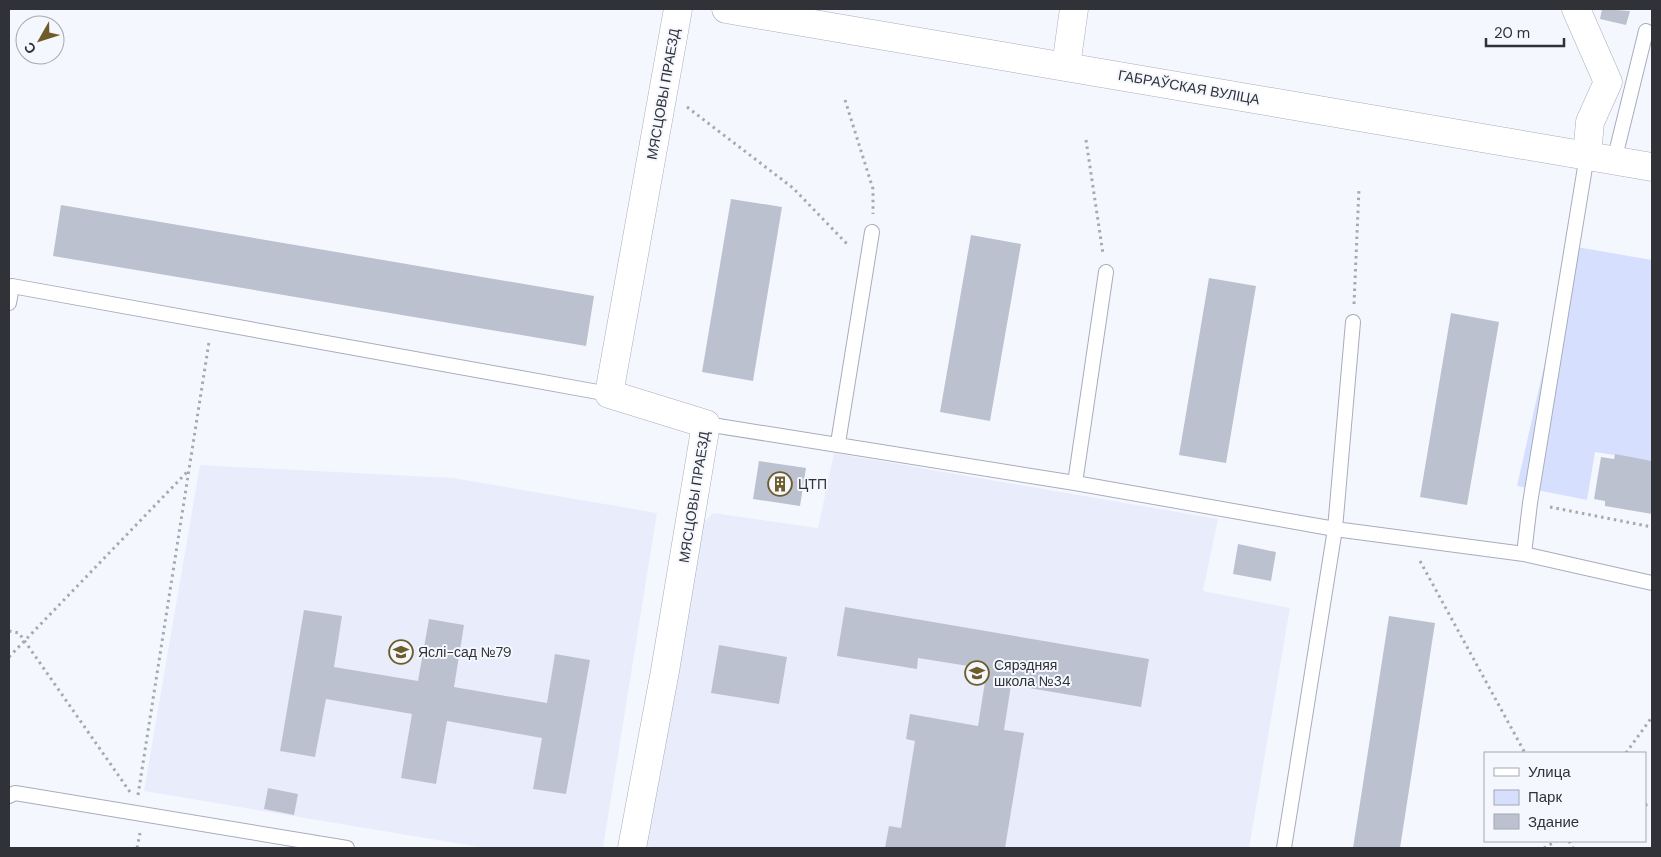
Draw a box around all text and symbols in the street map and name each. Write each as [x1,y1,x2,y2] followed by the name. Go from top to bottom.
[15,15,65,65] north arrow
[1486,15,1564,47] scale bar
[1494,23,1530,43] text: 20 m
[643,26,684,161] street label: МЯСЦОВЫ ПРАЕЗД
[20,39,40,58] text: С
[1117,66,1262,108] street label: ГАБРАЎСКАЯ ВУЛІЦА
[675,429,713,564] street label: МЯСЦОВЫ ПРАЕЗД
[767,471,793,497] building icon: ЦТП
[798,475,827,493] place label: ЦТП
[388,639,414,665] school or university icon: Яслі-сад №79
[418,643,512,661] place label: Яслі-сад №79
[994,656,1071,690] place label: Сярэдняя школа №34
[964,660,990,686] school or university icon: Сярэдняя школа №34
[1484,752,1646,842] legend
[1528,762,1571,782] text: Улица
[1528,787,1562,807] text: Парк
[1528,812,1579,832] text: Здание

